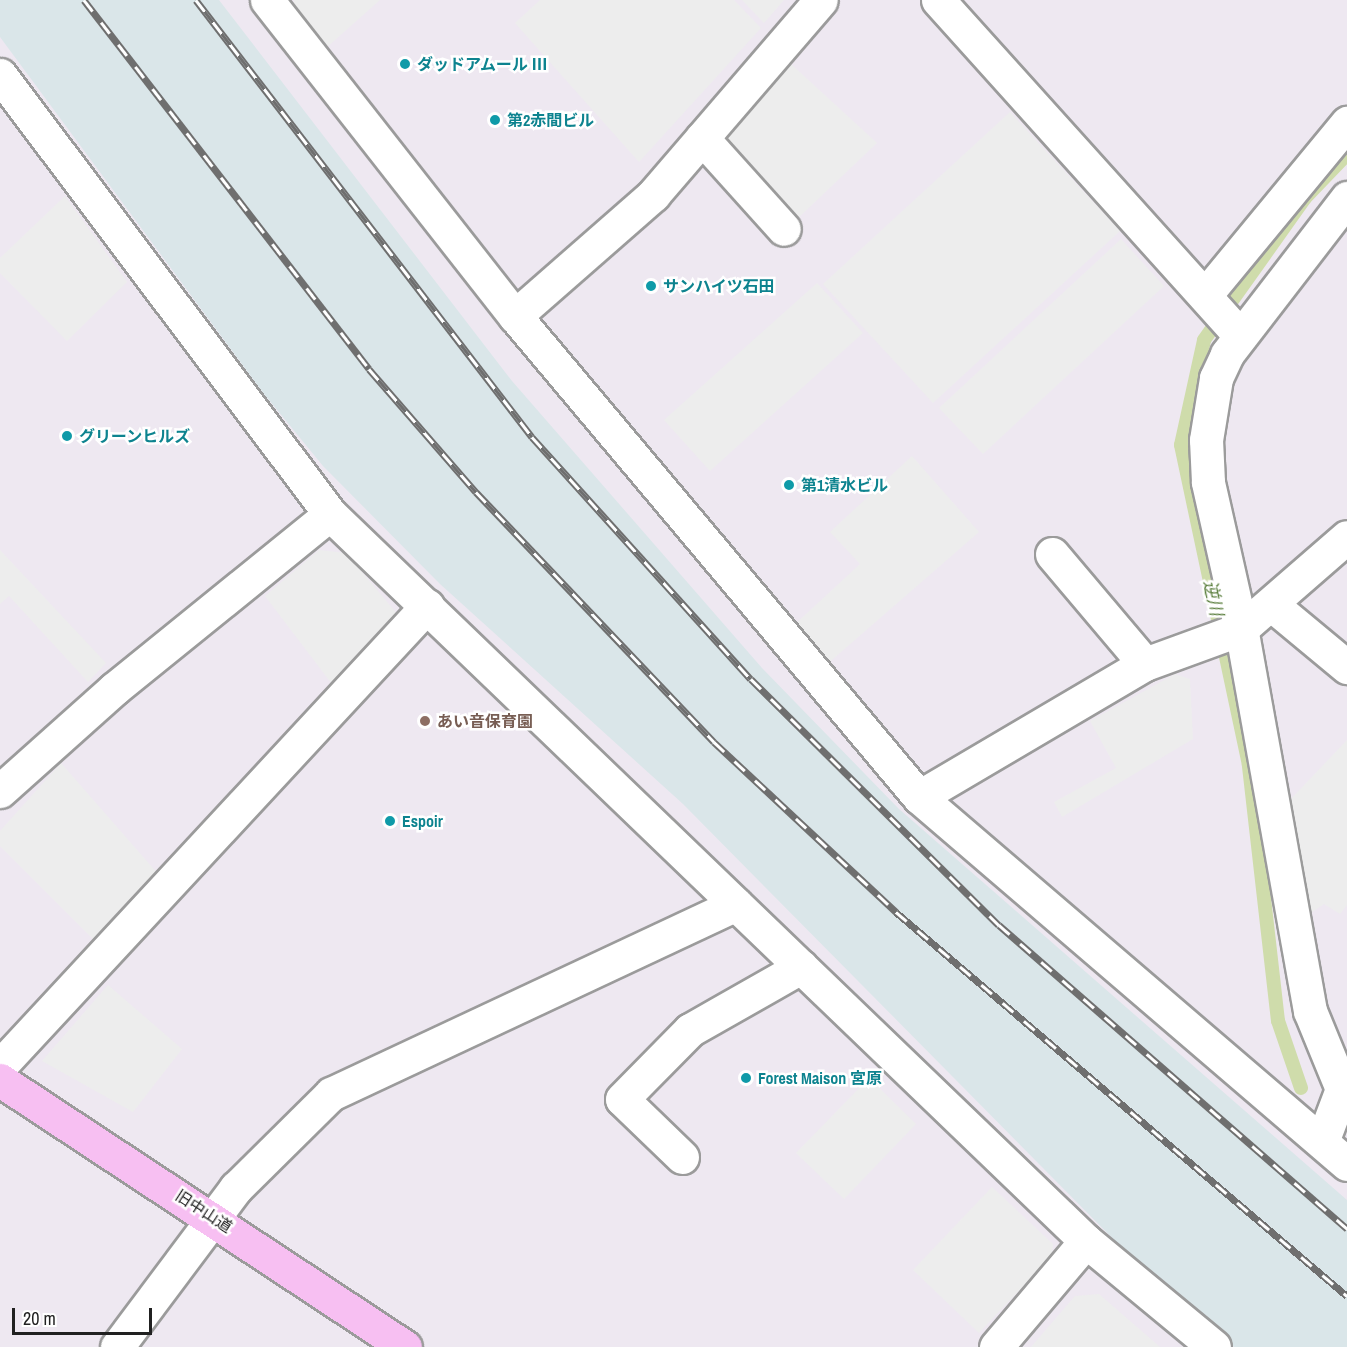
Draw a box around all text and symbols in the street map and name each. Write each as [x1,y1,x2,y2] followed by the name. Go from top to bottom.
[417,54,549,74] place label: ダッドアムール Ⅲ
[398,57,412,71] marker: ダッドアムール Ⅲ
[507,110,594,130] place label: 第2赤間ビル
[488,113,502,127] marker: 第2赤間ビル
[663,276,775,296] place label: サンハイツ石田
[644,279,658,293] marker: サンハイツ石田
[79,426,191,446] place label: グリーンヒルズ
[60,429,74,443] marker: グリーンヒルズ
[801,475,888,495] place label: 第1清水ビル
[782,478,796,492] marker: 第1清水ビル
[1199,578,1227,618] water label: 逆川
[437,711,533,731] place label: あい音保育園
[418,714,432,728] marker: あい音保育園
[402,811,443,831] place label: Espoir
[383,814,397,828] marker: Espoir
[758,1068,882,1088] place label: Forest Maison 宮原
[739,1071,753,1085] marker: Forest Maison 宮原
[172,1186,236,1236] street label: 旧中山道
[15,1296,154,1334] scale bar
[23,1306,56,1331] text: 20 m

